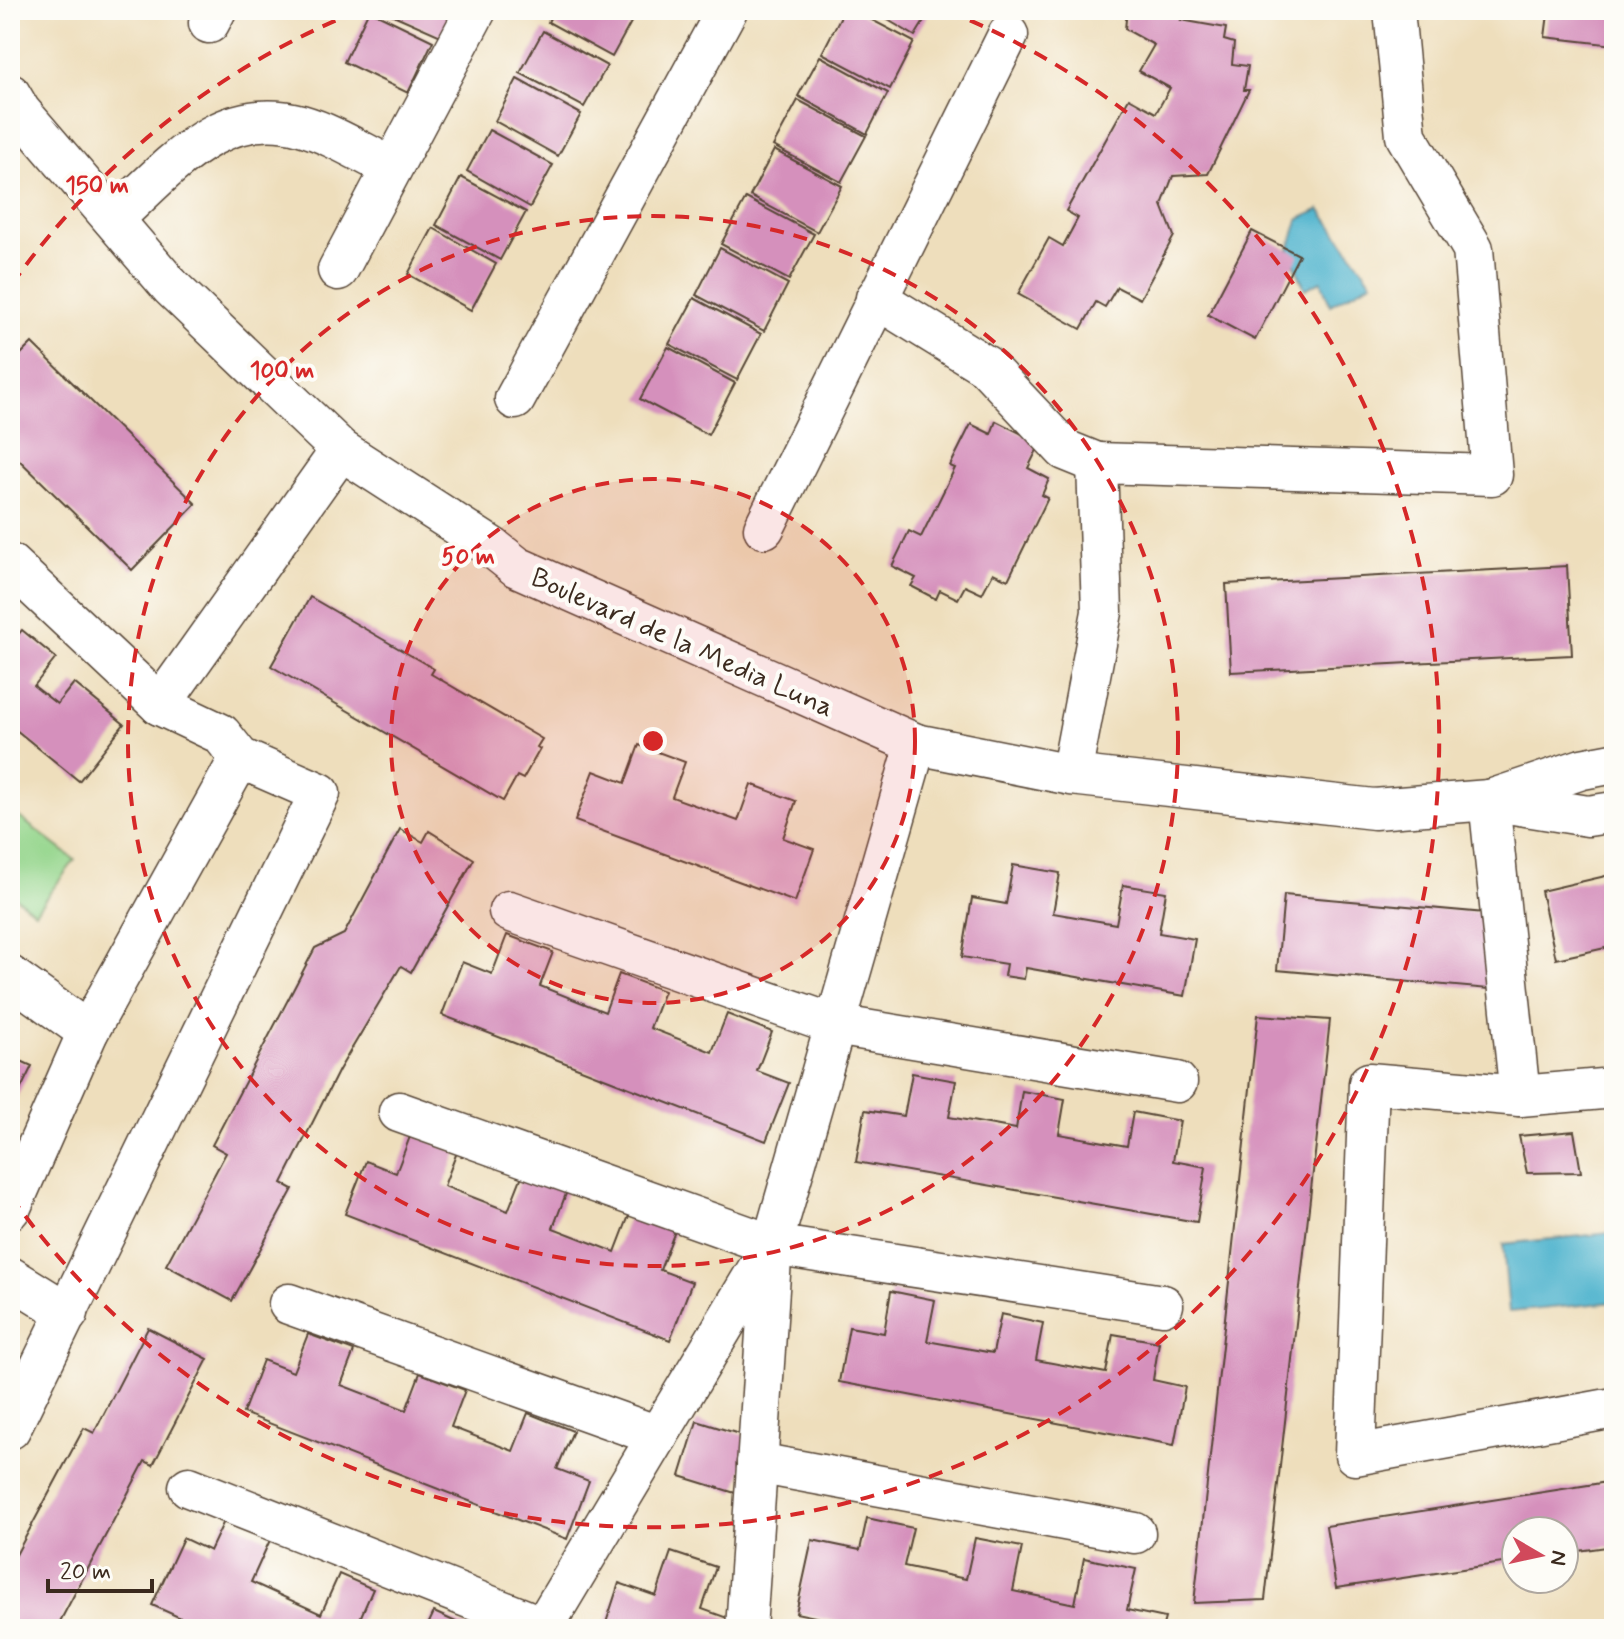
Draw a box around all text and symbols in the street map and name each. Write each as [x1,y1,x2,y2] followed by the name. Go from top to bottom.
[65,171,129,202] text: 150 m
[250,356,314,387] text: 100 m
[441,542,495,573] text: 50 m
[525,560,839,727] street label: Boulevard de la Media Luna
[639,727,667,755] centre of rings
[1500,1515,1580,1595] north arrow
[48,1543,152,1593] scale bar
[1543,1548,1573,1567] text: N
[60,1557,111,1588] text: 20 m

